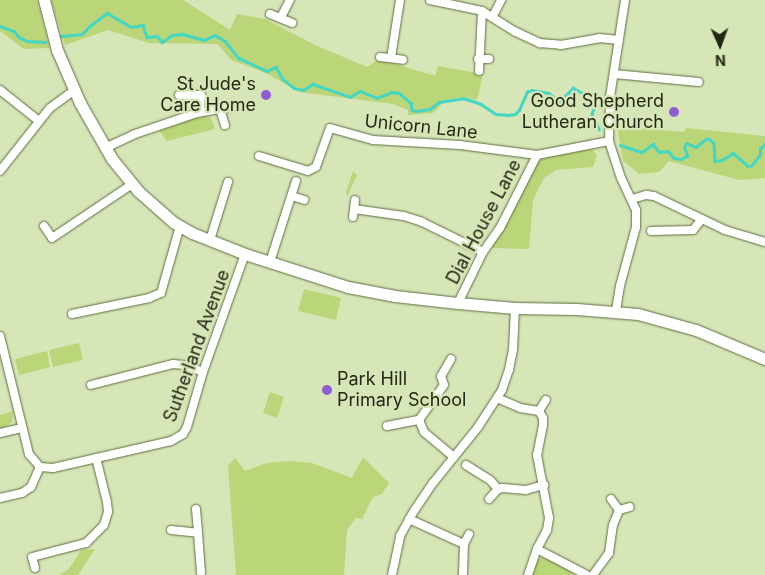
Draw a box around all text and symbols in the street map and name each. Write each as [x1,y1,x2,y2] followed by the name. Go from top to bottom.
[695,20,745,70] north arrow
[715,52,726,69] text: N
[160,74,256,116] place label: St Jude's Care Home
[260,89,272,101] marker: St Jude's Care Home
[522,91,664,134] place label: Good Shepherd Lutheran Church
[668,106,680,118] marker: Good Shepherd Lutheran Church
[363,110,479,144] street label: Unicorn Lane
[442,156,526,288] street label: Dial House Lane
[159,267,235,425] street label: Sutherland Avenue
[337,369,466,412] place label: Park Hill Primary School
[321,384,333,396] marker: Park Hill Primary School

